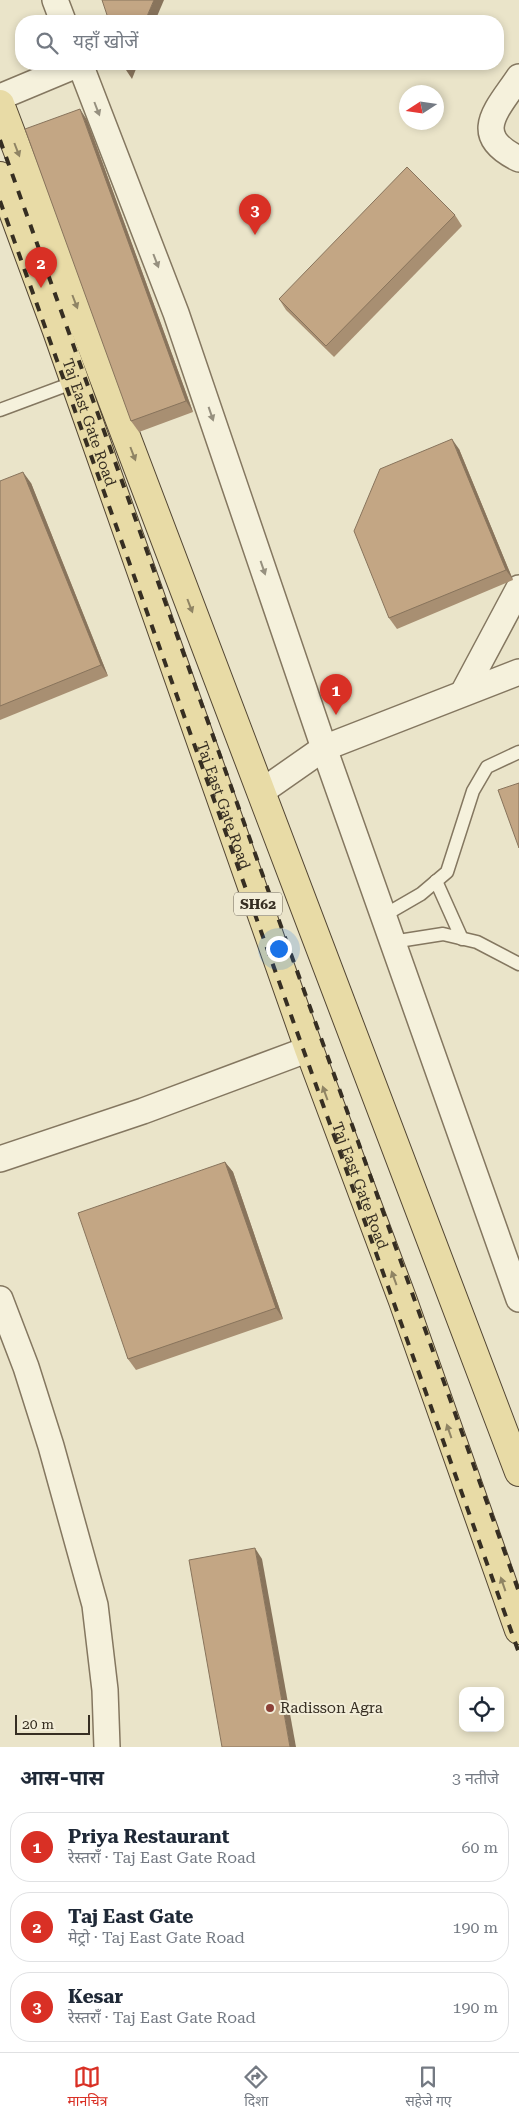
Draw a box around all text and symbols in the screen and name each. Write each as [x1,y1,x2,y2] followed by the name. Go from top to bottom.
[15,15,504,70] search box
[33,29,61,57] icon: search
[73,30,138,53] text: यहाँ खोजें
[399,85,444,130] north arrow
[93,102,101,117] one-way arrow
[13,143,21,158] one-way arrow
[239,194,271,235] pin: 3
[25,247,57,288] pin: 2
[152,254,160,269] one-way arrow
[72,294,79,309] one-way arrow
[58,356,120,489] street label: Taj East Gate Road
[207,406,215,421] one-way arrow
[130,446,137,461] one-way arrow
[260,560,267,575] one-way arrow
[187,598,194,613] one-way arrow
[320,674,352,715] pin: 1
[193,739,254,872] street label: Taj East Gate Road
[234,892,282,916] road number: SH62
[266,936,292,962] your location
[321,1085,328,1100] one-way arrow
[328,1120,392,1252] street label: Taj East Gate Road
[390,1270,397,1285] one-way arrow
[445,1423,452,1438] one-way arrow
[499,1576,507,1591] one-way arrow
[459,1687,504,1732] map controls
[459,1687,504,1732] button: locate
[280,1699,383,1717] place label: Radisson Agra
[264,1702,276,1714] marker: Radisson Agra
[15,1712,90,1735] scale bar
[22,1716,54,1732] text: 20 m
[20,1766,104,1790] text: आस-पास
[452,1769,499,1788] text: 3 नतीजे
[68,1825,229,1848] text: Priya Restaurant
[33,1838,41,1857] text: 1
[461,1838,498,1857] text: 60 m
[68,1848,256,1867] text: रेस्तराँ · Taj East Gate Road
[68,1905,194,1928] text: Taj East Gate
[33,1918,41,1937] text: 2
[452,1918,498,1937] text: 190 m
[68,1928,245,1947] text: मेट्रो · Taj East Gate Road
[68,1985,123,2008] text: Kesar
[33,1998,41,2017] text: 3
[452,1998,498,2017] text: 190 m
[68,2008,256,2027] text: रेस्तराँ · Taj East Gate Road
[67,2063,107,2112] tab: मानचित्र
[242,2063,270,2112] tab: दिशा
[405,2063,452,2112] tab: सहेजे गए

